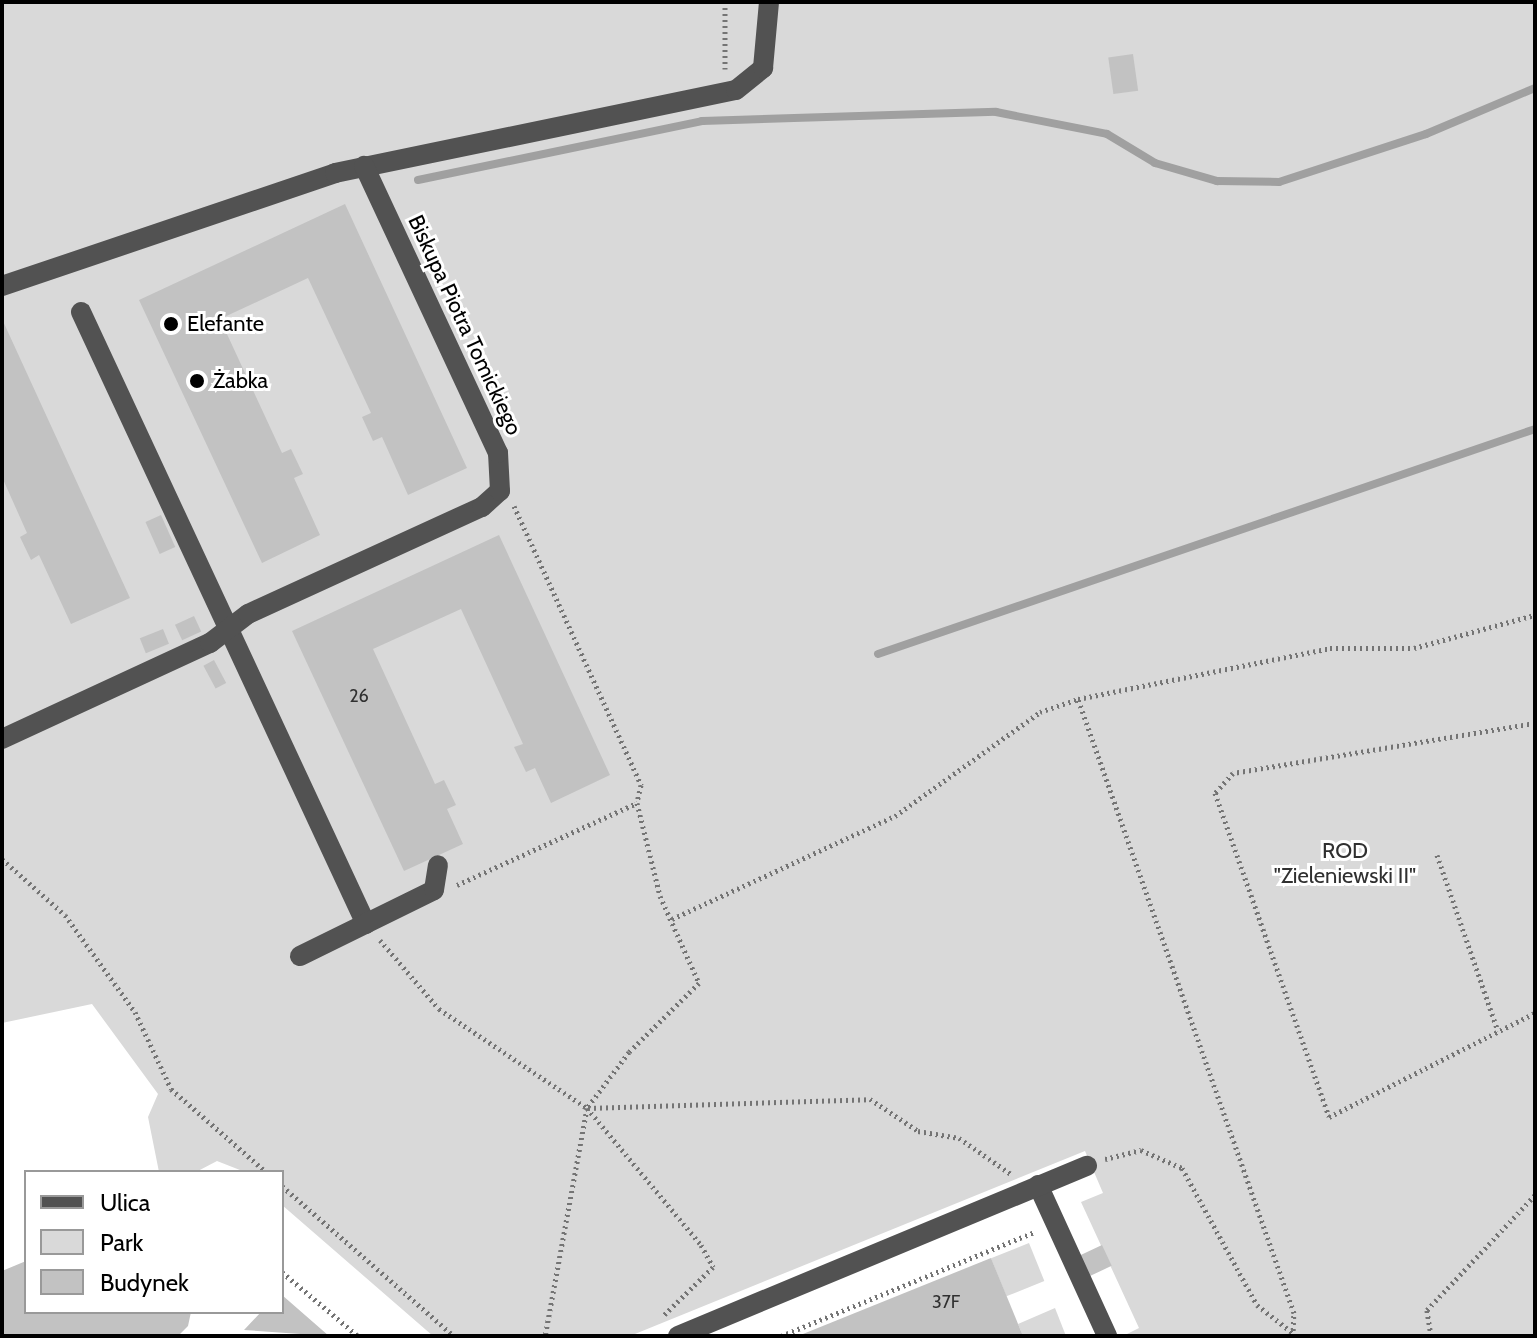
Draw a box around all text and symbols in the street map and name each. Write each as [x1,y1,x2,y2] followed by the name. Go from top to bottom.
[402,211,528,439] street label: Biskupa Piotra Tomickiego
[187,311,264,337] place label: Elefante
[162,315,180,333] marker: Elefante
[213,368,268,394] place label: Żabka
[188,372,206,390] marker: Żabka
[349,685,369,707] house number: 26
[1274,837,1416,888] park label: ROD "Zieleniewski II"
[24,1170,284,1314] legend
[100,1188,150,1217] text: Ulica
[100,1228,143,1257] text: Park
[100,1268,189,1297] text: Budynek
[932,1291,960,1313] house number: 37F

